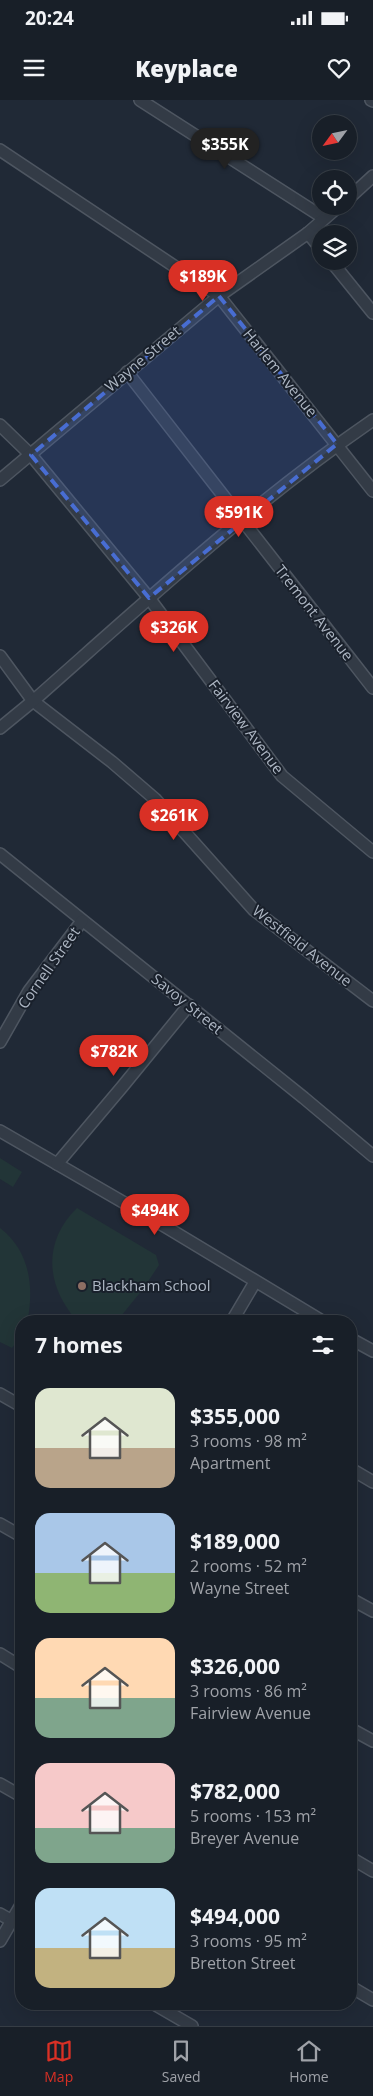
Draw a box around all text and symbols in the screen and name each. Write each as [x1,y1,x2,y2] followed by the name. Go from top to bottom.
[25,5,74,31] text: 20:24
[135,53,238,83] text: Keyplace
[20,54,48,82] icon: menu
[325,54,353,82] icon: heart
[312,115,358,160] north arrow
[312,115,357,270] map controls
[190,128,260,170] pin: $355K
[201,133,249,155] text: $355K
[312,170,357,215] button: locate
[312,225,357,270] button: layers
[168,260,238,302] pin: $189K
[179,265,227,287] text: $189K
[100,321,184,396] street label: Wayne Street
[239,324,322,421] street label: Harlem Avenue
[204,496,274,538] pin: $591K
[215,501,263,523] text: $591K
[271,560,358,664] street label: Tremont Avenue
[139,610,209,653] pin: $326K
[150,616,198,638] text: $326K
[205,675,289,778] street label: Fairview Avenue
[139,798,209,841] pin: $261K
[150,804,198,826] text: $261K
[249,900,356,990] street label: Westfield Avenue
[13,923,84,1012] street label: Cornell Street
[148,968,227,1038] street label: Savoy Street
[79,1034,149,1077] pin: $782K
[90,1040,138,1062] text: $782K
[120,1194,190,1236] pin: $494K
[131,1199,179,1221] text: $494K
[92,1275,211,1295] place label: Blackham School
[76,1280,88,1292] marker: Blackham School
[35,1331,123,1359] text: 7 homes
[309,1331,337,1359] icon: filters
[190,1402,280,1430] text: $355,000
[75,1408,135,1468] icon: home
[190,1430,307,1452] text: 3 rooms · 98 m²
[190,1452,270,1474] text: Apartment
[190,1527,280,1555] text: $189,000
[75,1533,135,1593] icon: home
[190,1555,307,1577] text: 2 rooms · 52 m²
[190,1577,289,1599] text: Wayne Street
[190,1652,280,1680] text: $326,000
[75,1658,135,1718] icon: home
[190,1680,307,1702] text: 3 rooms · 86 m²
[190,1702,311,1724] text: Fairview Avenue
[190,1777,280,1805] text: $782,000
[75,1783,135,1843] icon: home
[190,1805,316,1827] text: 5 rooms · 153 m²
[190,1827,299,1849] text: Breyer Avenue
[190,1902,280,1930] text: $494,000
[75,1908,135,1968] icon: home
[190,1930,307,1952] text: 3 rooms · 95 m²
[190,1952,296,1974] text: Bretton Street
[44,2037,73,2086] tab: Map
[162,2037,201,2086] tab: Saved
[289,2037,329,2086] tab: Home

